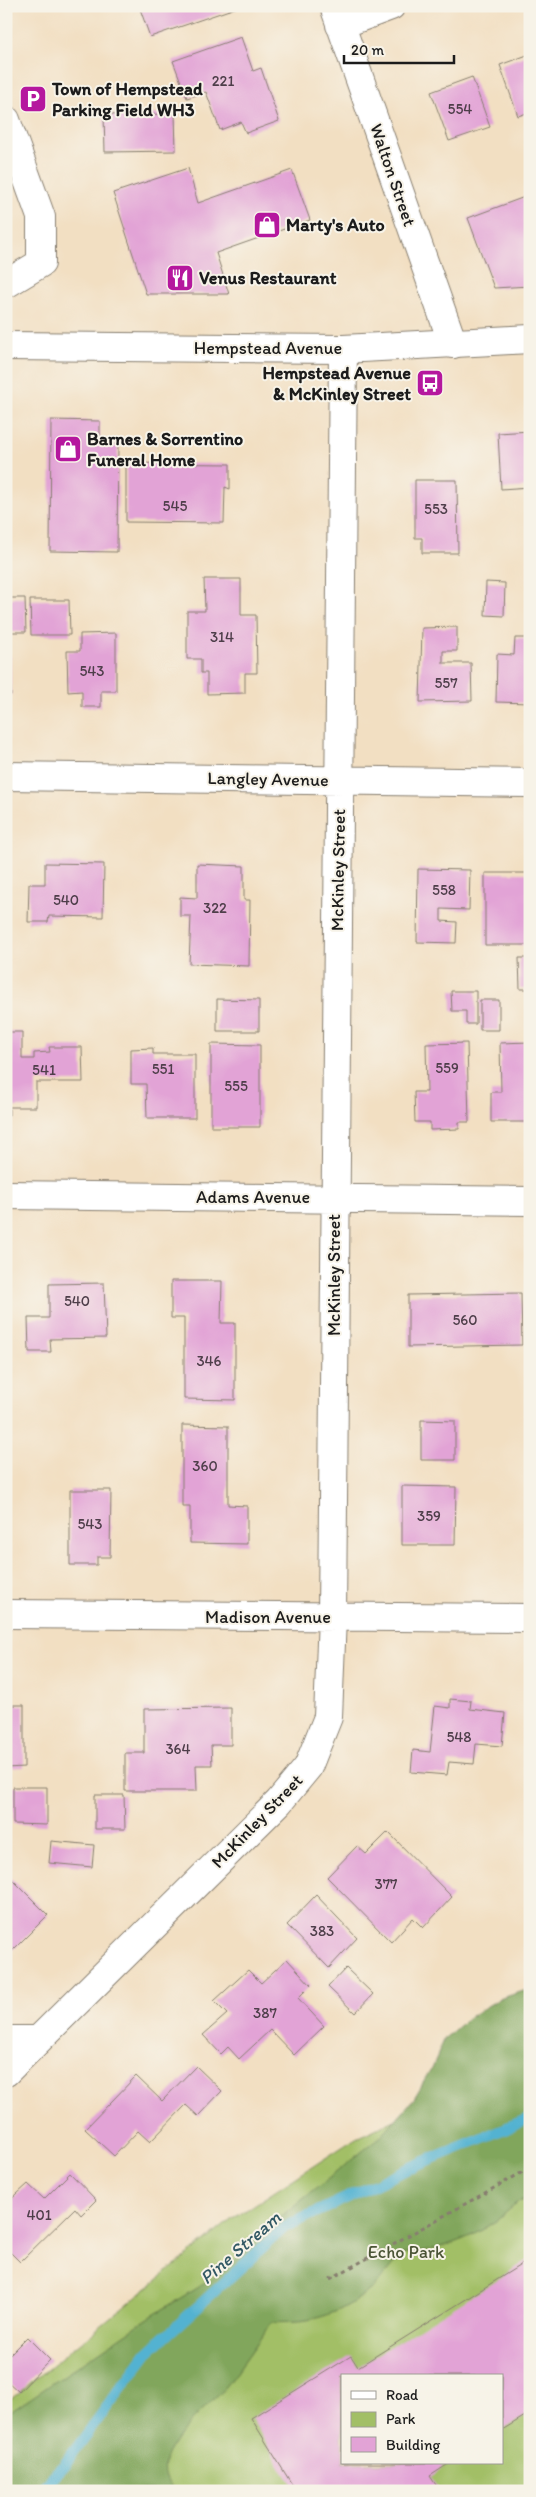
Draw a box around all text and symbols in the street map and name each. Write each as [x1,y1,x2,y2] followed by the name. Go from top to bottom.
[344,32,454,64] scale bar
[351,41,385,59] text: 20 m
[212,72,234,90] house number: 221
[51,78,203,121] place label: Town of Hempstead Parking Field WH3
[18,84,48,114] parking icon: Town of Hempstead Parking Field WH3
[448,100,472,118] house number: 554
[365,121,421,229] street label: Walton Street
[252,210,282,240] shop icon: Marty's Auto
[286,214,385,236] place label: Marty's Auto
[165,263,195,293] restaurant icon: Venus Restaurant
[199,267,337,289] place label: Venus Restaurant
[194,337,342,359] street label: Hempstead Avenue
[262,362,411,405] place label: Hempstead Avenue & McKinley Street
[415,368,445,398] bus stop icon: Hempstead Avenue & McKinley Street
[87,428,243,471] place label: Barnes & Sorrentino Funeral Home
[53,434,83,464] shop icon: Barnes & Sorrentino Funeral Home
[163,497,188,515] house number: 545
[424,500,448,518] house number: 553
[210,628,234,646] house number: 314
[79,662,105,680] house number: 543
[434,674,458,692] house number: 557
[207,767,329,791] street label: Langley Avenue
[326,808,350,931] street label: McKinley Street
[432,881,456,899] house number: 558
[53,891,79,909] house number: 540
[203,899,227,917] house number: 322
[435,1059,459,1077] house number: 559
[152,1060,174,1078] house number: 551
[32,1061,56,1079] house number: 541
[224,1077,248,1095] house number: 555
[196,1186,310,1208] street label: Adams Avenue
[323,1214,345,1336] street label: McKinley Street
[64,1292,90,1310] house number: 540
[452,1311,478,1329] house number: 560
[196,1352,222,1370] house number: 346
[192,1457,218,1475] house number: 360
[417,1507,441,1525] house number: 359
[77,1515,103,1533] house number: 543
[205,1606,331,1628] street label: Madison Avenue
[446,1728,472,1746] house number: 548
[165,1740,191,1758] house number: 364
[207,1769,308,1873] street label: McKinley Street
[374,1875,398,1893] house number: 377
[310,1922,334,1940] house number: 383
[253,2004,277,2022] house number: 387
[26,2206,52,2224] house number: 401
[195,2206,286,2289] water label: Pine Stream
[368,2241,445,2263] park label: Echo Park
[341,2374,504,2464] legend
[386,2386,419,2404] text: Road
[386,2410,416,2428] text: Park
[386,2436,440,2454] text: Building

